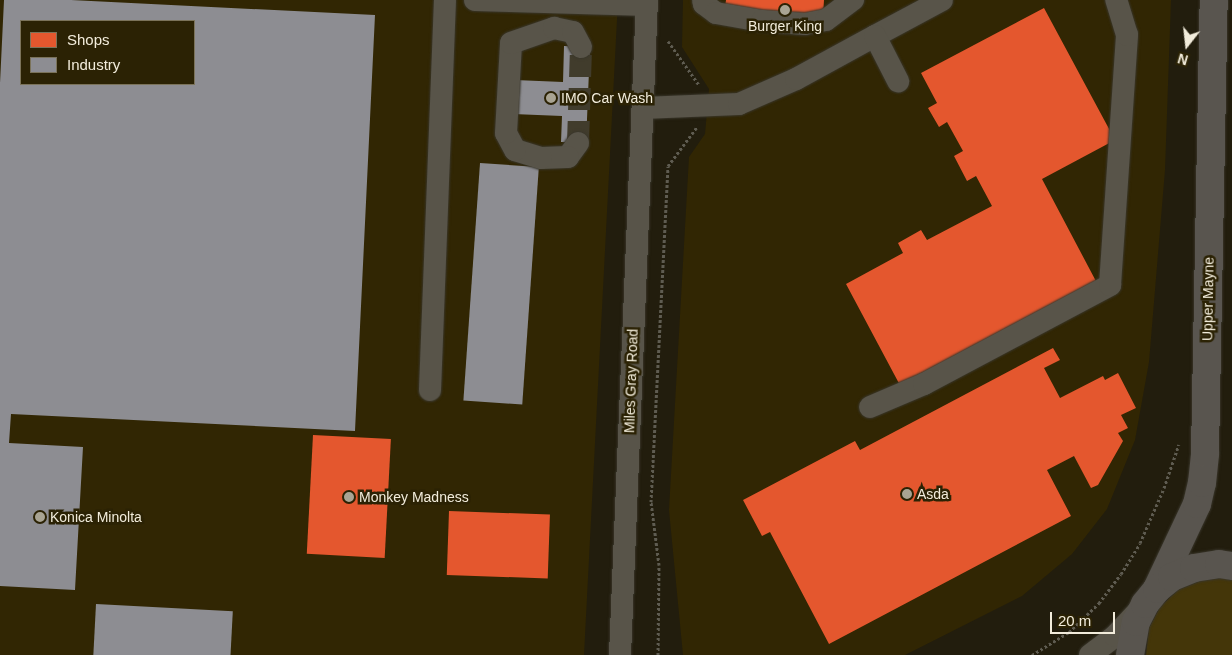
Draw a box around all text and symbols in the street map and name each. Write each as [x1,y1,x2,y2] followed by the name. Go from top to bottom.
[779,4,791,16] marker: Burger King
[748,18,822,34] place label: Burger King
[20,20,195,85] legend
[1162,20,1212,70] north arrow
[67,31,110,48] text: Shops
[1176,50,1190,69] text: N
[67,56,120,73] text: Industry
[561,90,653,106] place label: IMO Car Wash
[545,92,557,104] marker: IMO Car Wash
[1199,257,1217,341] street label: Upper Mayne
[621,329,641,433] street label: Miles Gray Road
[917,486,949,502] place label: Asda
[901,488,913,500] marker: Asda
[359,489,469,505] place label: Monkey Madness
[343,491,355,503] marker: Monkey Madness
[50,509,142,525] place label: Konica Minolta
[34,511,46,523] marker: Konica Minolta
[1052,602,1117,634] scale bar
[1058,612,1091,629] text: 20 m

